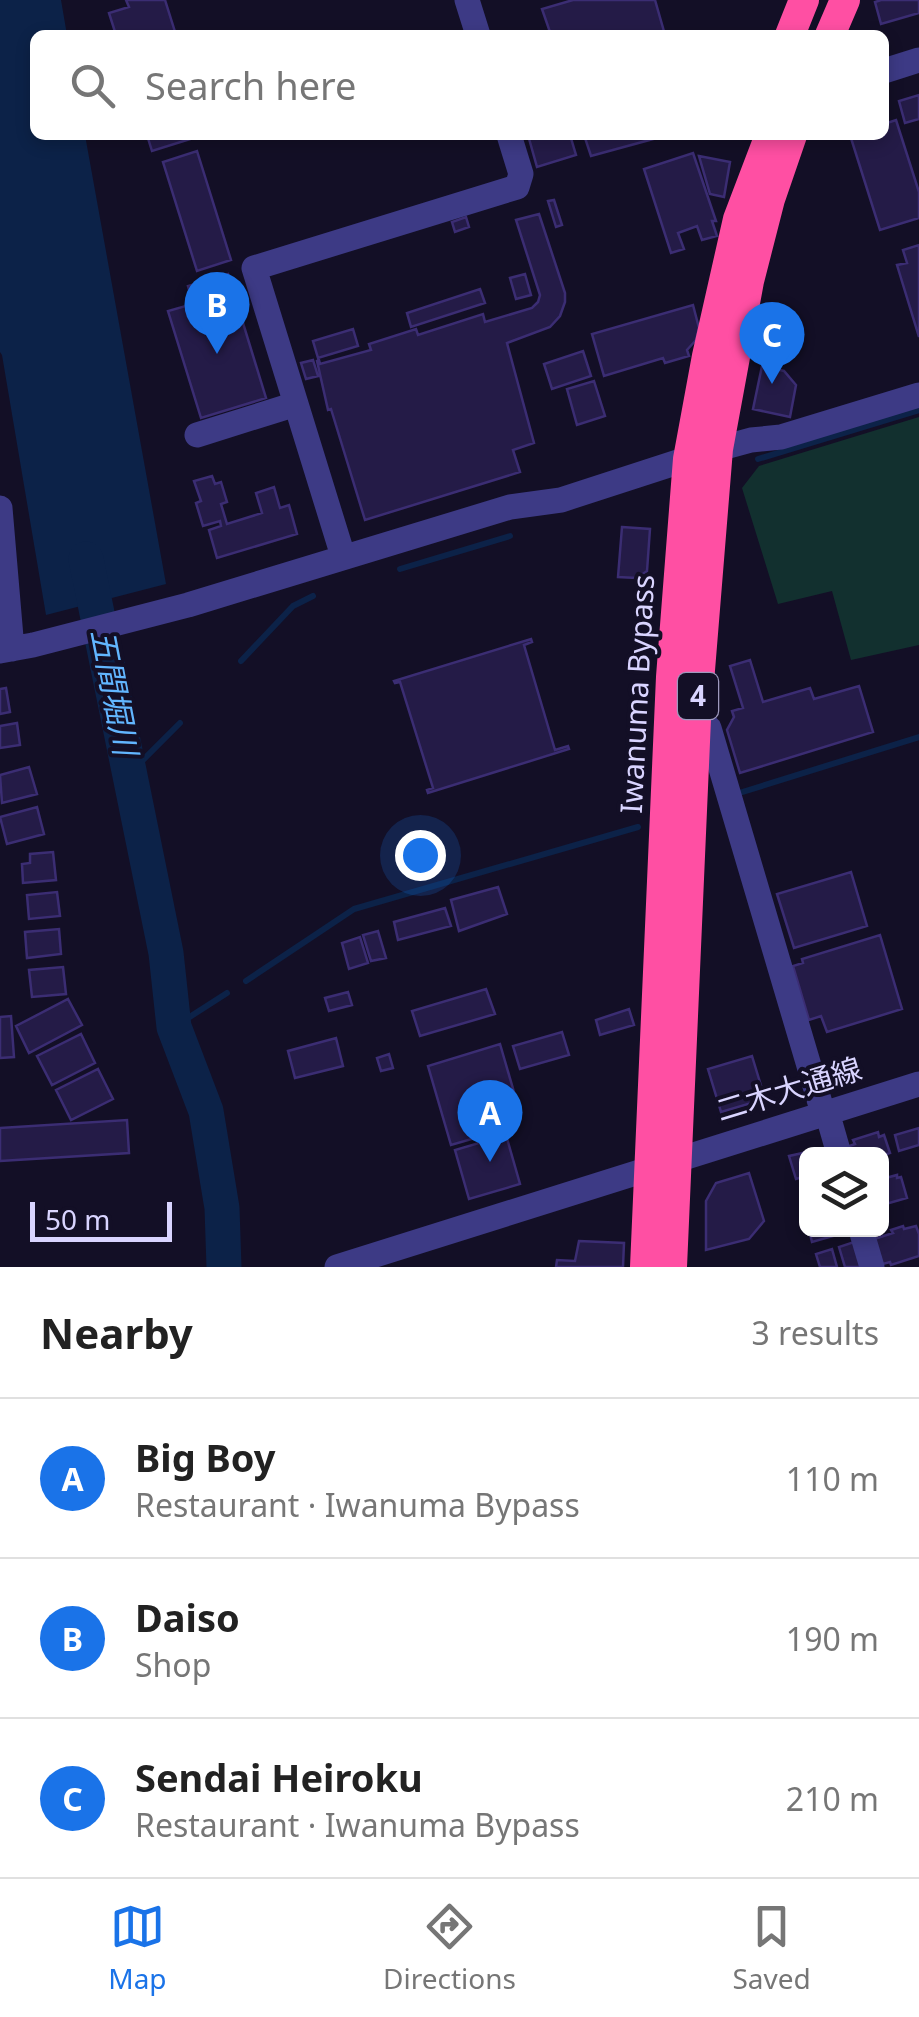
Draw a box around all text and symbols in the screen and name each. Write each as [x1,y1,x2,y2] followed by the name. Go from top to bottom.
[30,30,889,140] search box
[65,58,120,113] icon: search
[145,59,356,111] text: Search here
[184,272,250,354] pin: B
[740,302,804,384] pin: C
[610,573,663,814] street label: Iwanuma Bypass
[82,625,149,762] water label: 五間堀川
[678,673,718,719] road number: 4
[395,830,446,881] your location
[711,1047,866,1130] street label: 二木大通線
[458,1080,522,1162] pin: A
[799,1147,889,1237] map controls
[799,1147,889,1237] button: layers
[30,1197,172,1242] scale bar
[45,1200,111,1238] text: 50 m
[40,1304,193,1361] text: Nearby
[752,1311,879,1354] text: 3 results
[135,1431,276,1483] text: Big Boy
[61,1457,84,1500] text: A
[786,1457,879,1500] text: 110 m
[135,1483,580,1526] text: Restaurant · Iwanuma Bypass
[135,1591,240,1643] text: Daiso
[62,1617,83,1660] text: B
[786,1617,879,1660] text: 190 m
[135,1643,211,1686] text: Shop
[135,1751,423,1803] text: Sendai Heiroku
[62,1777,83,1820] text: C
[786,1777,879,1820] text: 210 m
[135,1803,580,1846] text: Restaurant · Iwanuma Bypass
[108,1899,167,1997] tab: Map
[383,1899,516,1997] tab: Directions
[732,1899,811,1997] tab: Saved

